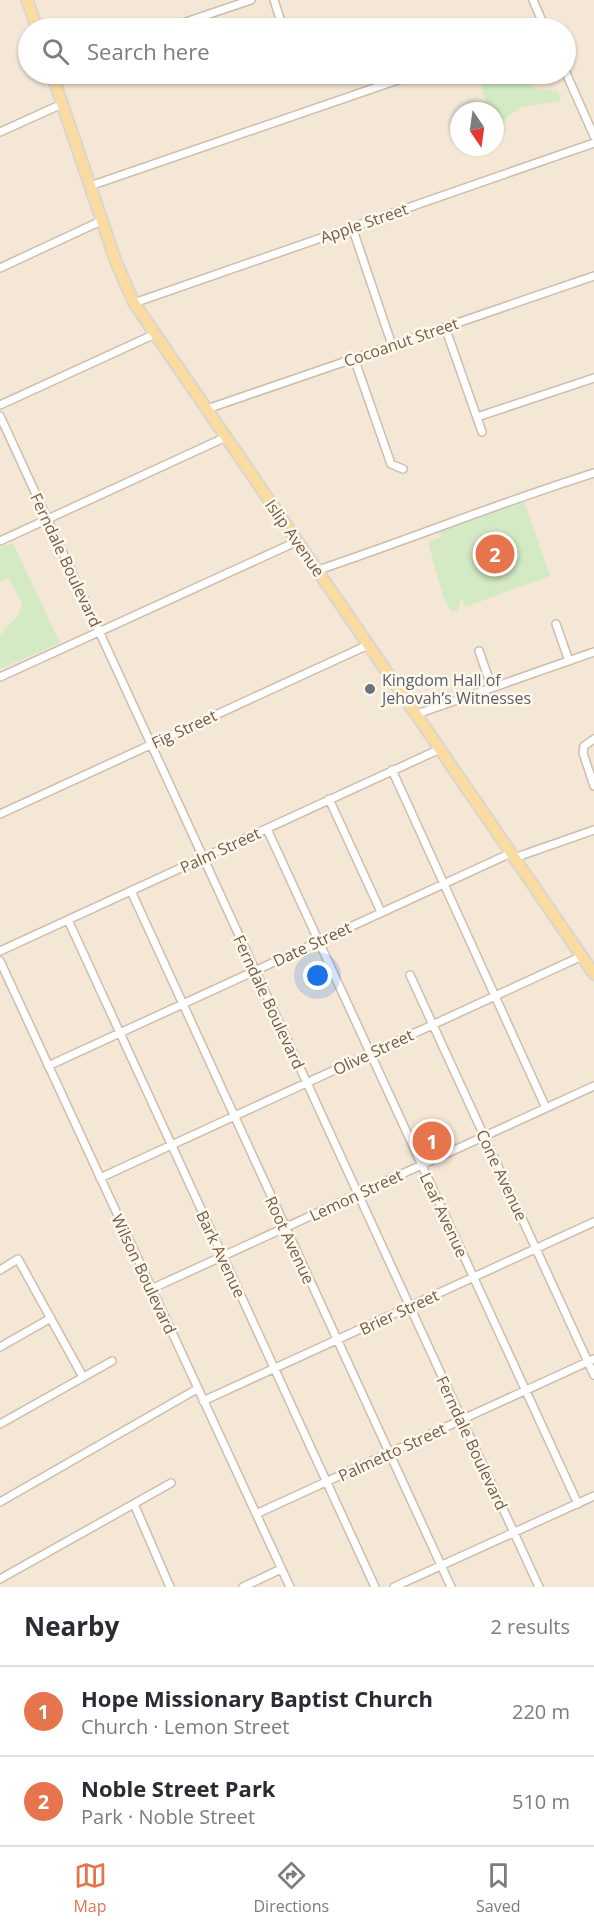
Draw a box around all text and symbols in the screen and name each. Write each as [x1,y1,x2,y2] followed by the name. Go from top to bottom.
[18,18,576,84] search box
[39,35,72,68] icon: search
[87,36,210,66] text: Search here
[450,102,504,156] north arrow
[317,198,411,248] street label: Apple Street
[341,312,462,372] street label: Cocoanut Street
[25,489,107,631] street label: Ferndale Boulevard
[260,495,330,581] street label: Islip Avenue
[476,532,514,576] pin: 2
[380,669,531,709] place label: Kingdom Hall of Jehovah’s Witnesses
[363,682,377,696] marker: Kingdom Hall of Jehovah’s Witnesses
[148,704,221,754] street label: Fig Street
[176,822,264,878] street label: Palm Street
[269,916,355,972] street label: Date Street
[228,931,310,1073] street label: Ferndale Boulevard
[303,961,332,990] your location
[329,1024,417,1080] street label: Olive Street
[412,1118,452,1164] pin: 1
[471,1126,533,1224] street label: Cone Avenue
[306,1164,406,1226] street label: Lemon Street
[415,1169,473,1261] street label: Leaf Avenue
[260,1192,320,1288] street label: Root Avenue
[191,1207,251,1301] street label: Bark Avenue
[107,1210,181,1338] street label: Wilson Boulevard
[356,1284,443,1340] street label: Brier Street
[431,1372,513,1514] street label: Ferndale Boulevard
[335,1417,450,1487] street label: Palmetto Street
[24,1608,119,1644] text: Nearby
[490,1613,570,1640] text: 2 results
[81,1683,433,1713] text: Hope Missionary Baptist Church
[38,1698,49,1725] text: 1
[512,1698,570,1725] text: 220 m
[81,1713,289,1740] text: Church · Lemon Street
[81,1773,276,1803] text: Noble Street Park
[38,1788,49,1815] text: 2
[512,1788,570,1815] text: 510 m
[81,1803,255,1830] text: Park · Noble Street
[73,1859,107,1917] tab: Map
[253,1859,329,1917] tab: Directions
[476,1859,521,1917] tab: Saved

